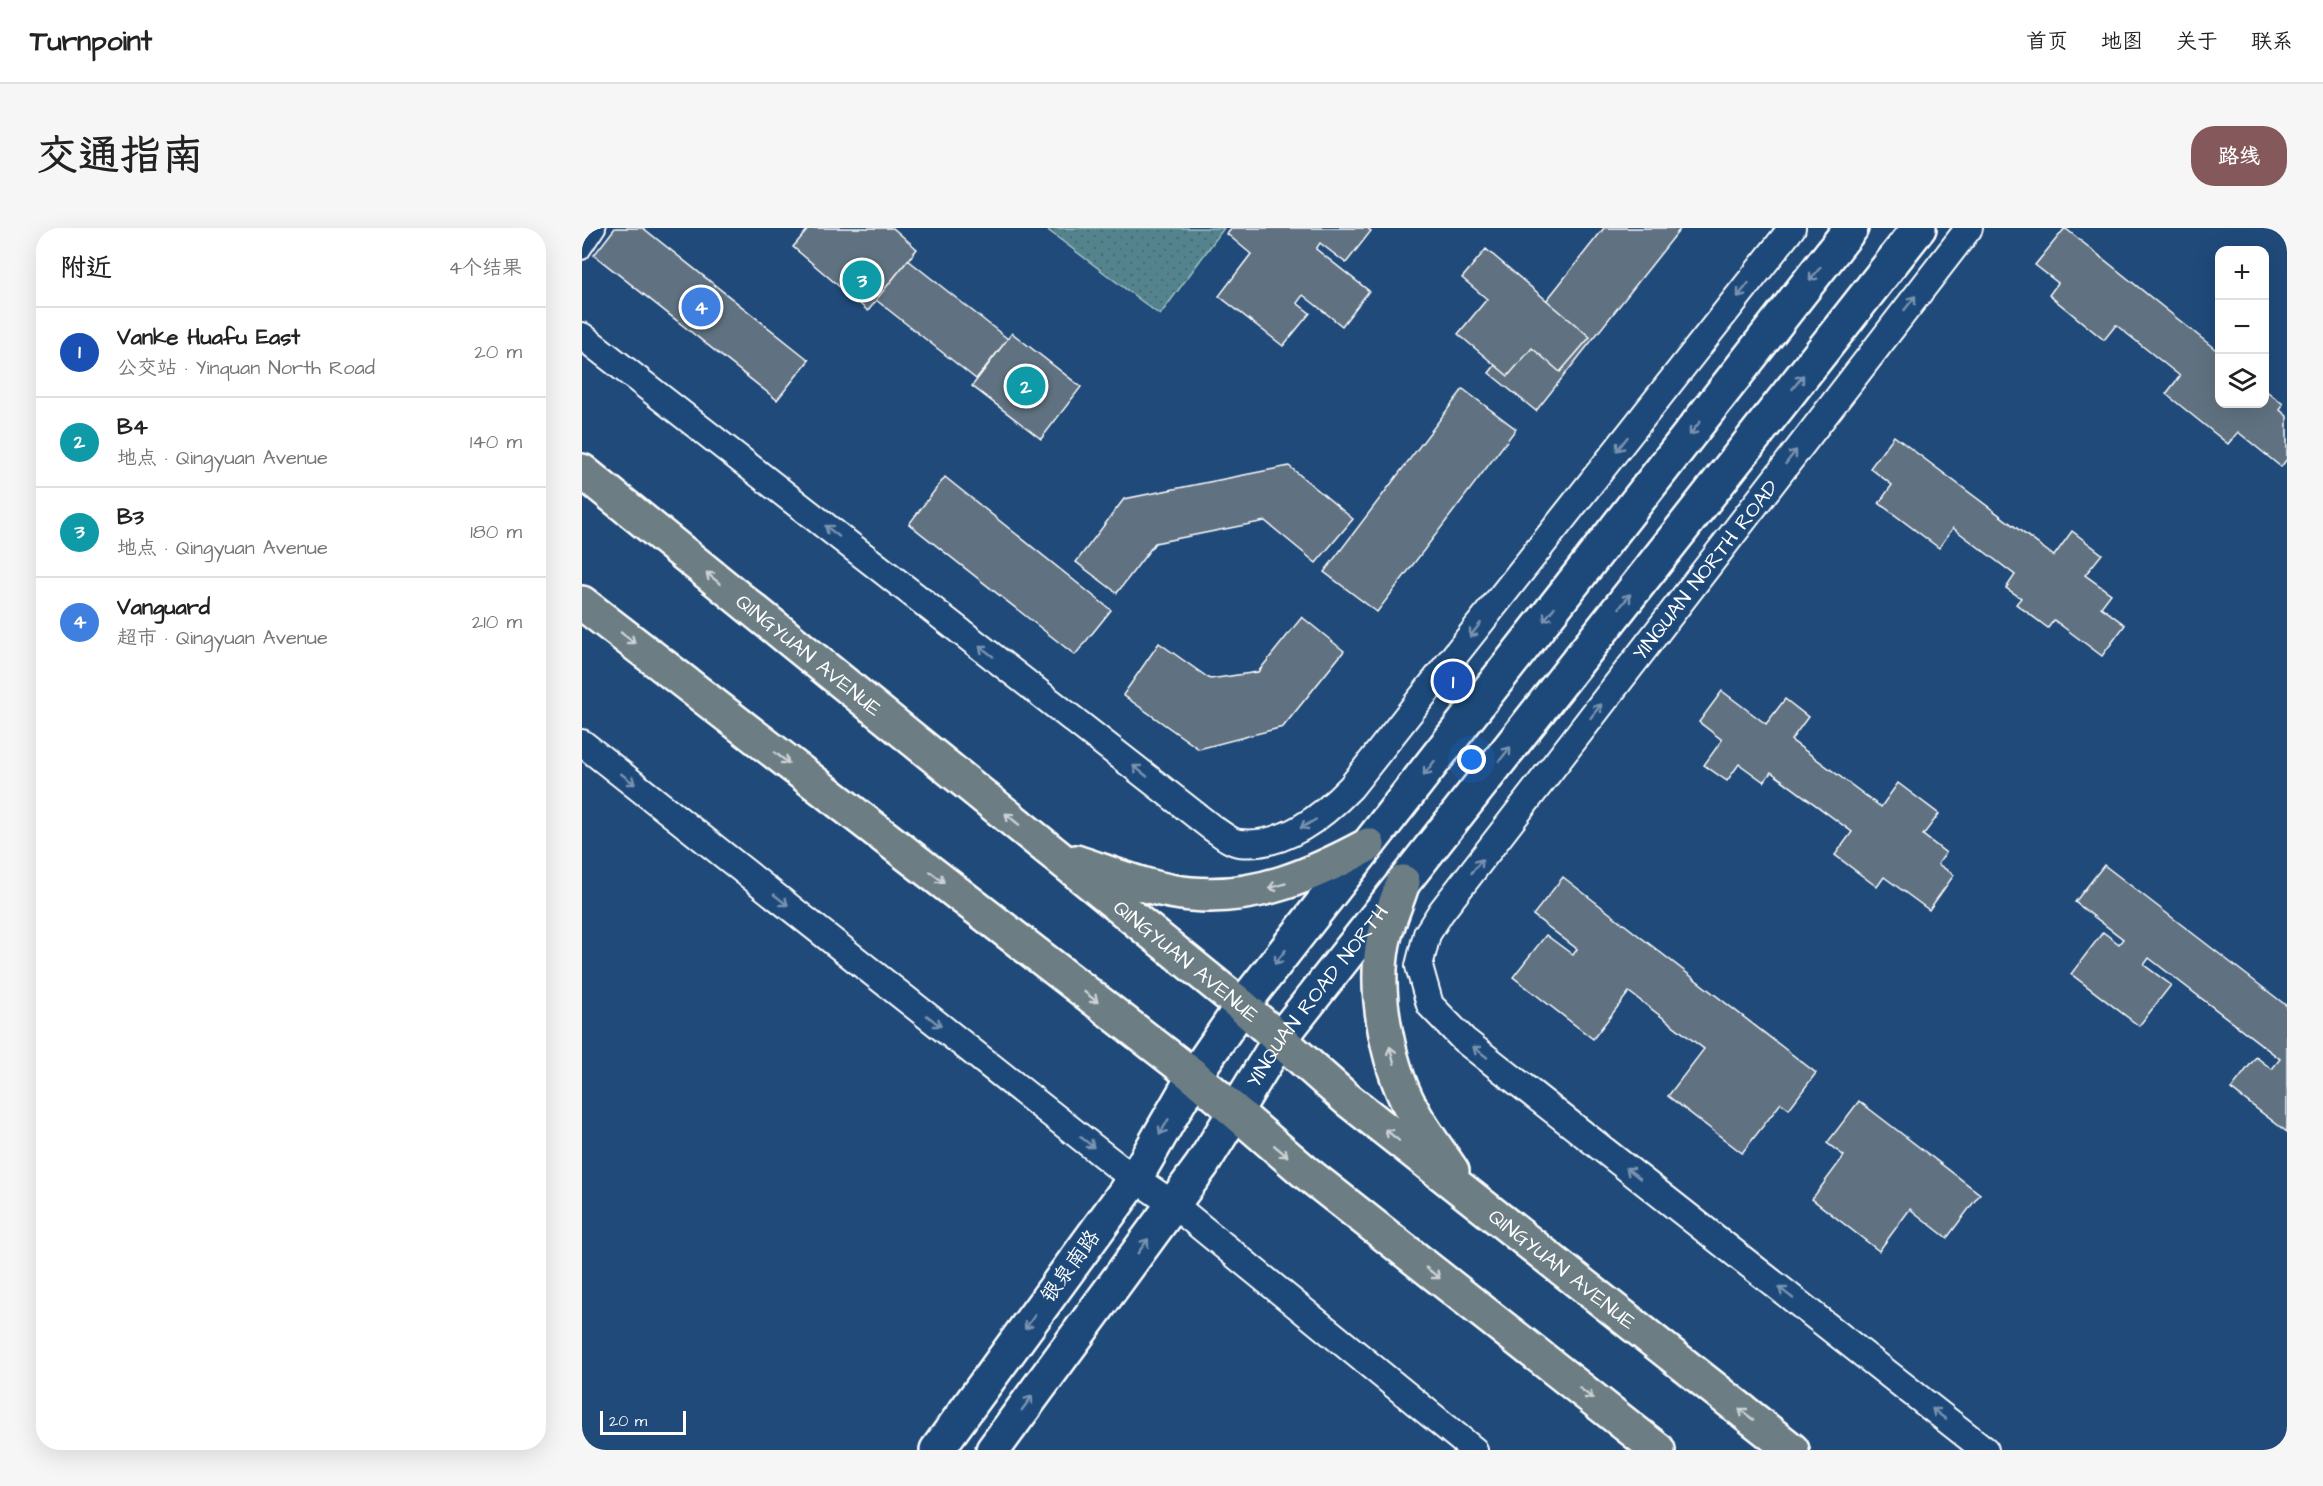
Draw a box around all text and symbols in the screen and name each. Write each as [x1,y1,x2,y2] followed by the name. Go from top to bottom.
[30,22,152,61] text: Turnpoint
[2026,27,2068,56] text: 首页
[2101,27,2143,56] text: 地图
[2176,27,2218,56] text: 关于
[2251,27,2293,56] text: 联系
[2191,126,2287,186] button: 路线
[36,128,204,186] text: 交通指南
[2215,246,2269,408] map controls
[2215,246,2269,300] button: +
[60,250,112,286] text: 附近
[448,254,522,282] text: 4个结果
[842,257,882,302] pin: 3
[1808,266,1821,282] one-way arrow
[1736,282,1749,298] one-way arrow
[682,284,720,329] pin: 4
[1904,295,1917,311] one-way arrow
[2215,300,2269,354] button: −
[117,322,300,353] text: Vanke Huafu East
[78,338,81,366] text: 1
[474,338,522,366] text: 20 m
[117,354,375,382] text: 公交站 · Yinquan North Road
[2215,354,2269,408] button: layers
[1006,364,1046,408] pin: 2
[1792,374,1805,390] one-way arrow
[117,412,148,443] text: B4
[1688,419,1701,435] one-way arrow
[74,428,85,456] text: 2
[470,428,522,456] text: 140 m
[1615,435,1628,451] one-way arrow
[117,444,328,472] text: 地点 · Qingyuan Avenue
[1785,449,1798,465] one-way arrow
[1626,474,1785,667] street label: YINQUAN NORTH ROAD
[117,502,144,533] text: B3
[74,518,85,546] text: 3
[470,518,522,546] text: 180 m
[825,525,841,538] one-way arrow
[117,534,328,562] text: 地点 · Qingyuan Avenue
[705,571,721,584] one-way arrow
[729,587,888,724] street label: QINGYUAN AVENUE
[117,592,210,623] text: Vanguard
[1619,593,1632,609] one-way arrow
[1542,606,1555,622] one-way arrow
[73,608,86,636] text: 4
[472,608,522,636] text: 210 m
[1469,621,1482,637] one-way arrow
[117,624,328,652] text: 超市 · Qingyuan Avenue
[620,632,636,645] one-way arrow
[978,645,994,658] one-way arrow
[1434,658,1472,704] pin: 1
[1589,704,1602,720] one-way arrow
[1457,745,1486,774] your location
[1498,746,1511,762] one-way arrow
[774,751,790,764] one-way arrow
[1422,760,1435,776] one-way arrow
[1132,765,1148,778] one-way arrow
[620,773,636,786] one-way arrow
[1005,812,1020,826] one-way arrow
[1300,819,1317,831] one-way arrow
[1470,858,1483,874] one-way arrow
[928,871,944,884] one-way arrow
[1268,881,1287,892] one-way arrow
[1107,893,1266,1030] street label: QINGYUAN AVENUE
[773,894,789,907] one-way arrow
[1239,899,1396,1093] street label: YINQUAN ROAD NORTH
[1274,949,1287,965] one-way arrow
[1082,990,1098,1003] one-way arrow
[926,1015,942,1028] one-way arrow
[1386,1046,1397,1065] one-way arrow
[1472,1046,1488,1059] one-way arrow
[1158,1118,1170,1135] one-way arrow
[1384,1128,1400,1141] one-way arrow
[1079,1136,1095,1149] one-way arrow
[1273,1145,1289,1158] one-way arrow
[1625,1166,1641,1179] one-way arrow
[1482,1202,1642,1337] street label: QINGYUAN AVENUE
[1034,1224,1107,1309] street label: 银泉南路
[1136,1238,1149,1254] one-way arrow
[1425,1266,1441,1279] one-way arrow
[1778,1287,1794,1300] one-way arrow
[1024,1313,1036,1329] one-way arrow
[1578,1387,1594,1400] one-way arrow
[1021,1395,1034,1411] one-way arrow
[1738,1407,1754,1420] one-way arrow
[1932,1407,1948,1420] one-way arrow
[600,1408,686,1436] scale bar
[609,1410,647,1432] text: 20 m

